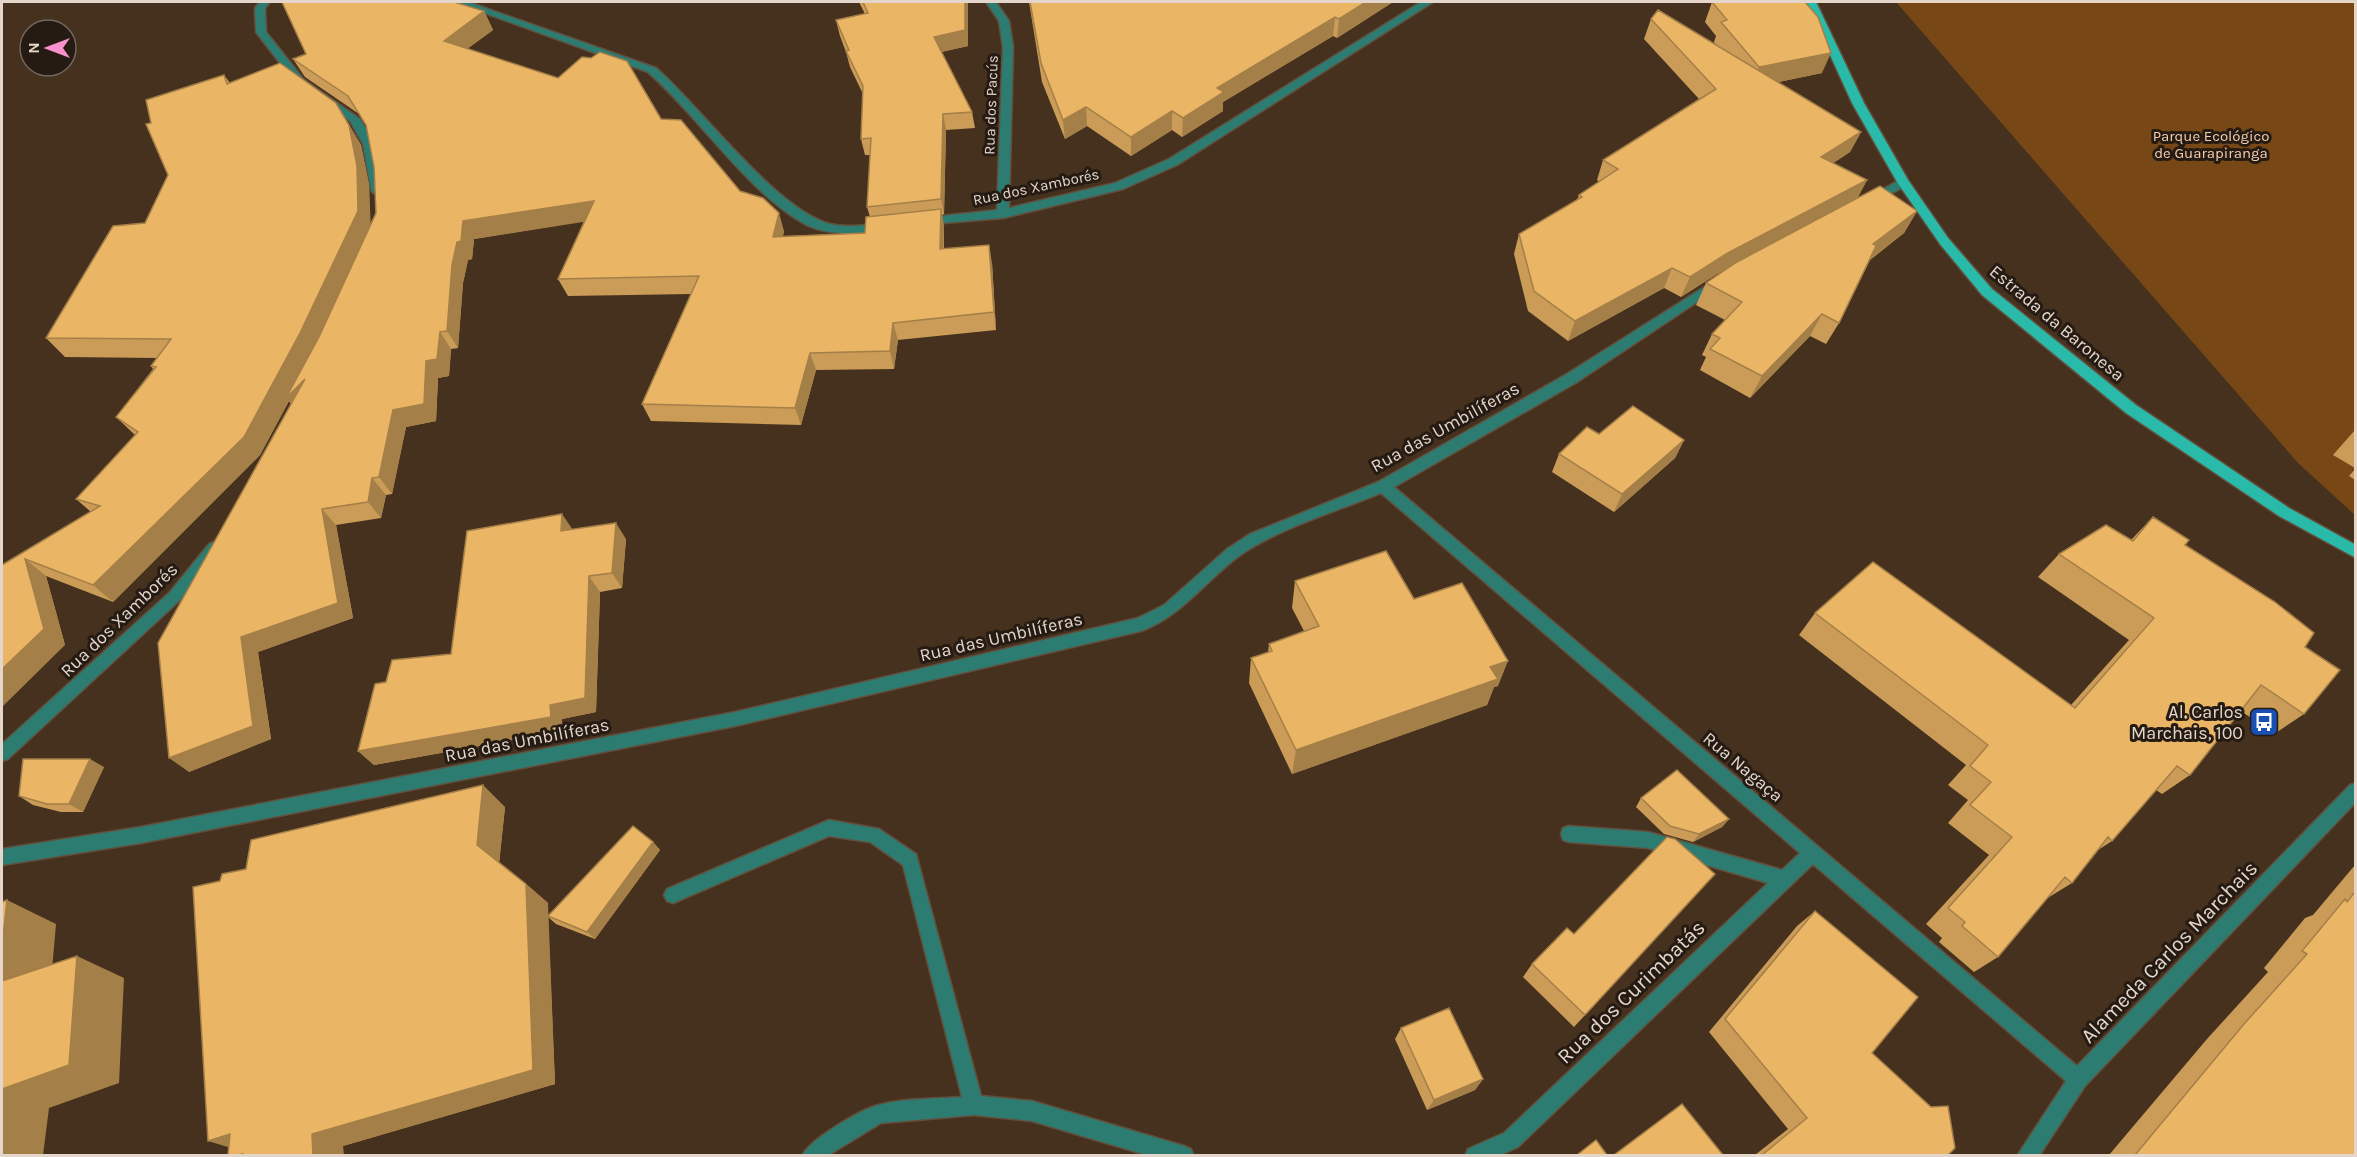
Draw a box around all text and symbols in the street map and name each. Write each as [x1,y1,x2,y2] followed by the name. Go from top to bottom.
[18,18,78,78] north arrow
[24,42,43,54] text: N
[980,55,1002,155] street label: Rua dos Pacús
[2153,127,2269,162] park label: Parque Ecológico de Guarapiranga
[971,165,1101,209] street label: Rua dos Xamborés
[1985,260,2129,386] street label: Estrada da Baronesa
[1367,377,1523,477] street label: Rua das Umbilíferas
[56,558,182,682] street label: Rua dos Xamborés
[917,608,1085,666] street label: Rua das Umbilíferas
[2131,701,2243,744] place label: Al. Carlos Marchais, 100
[2248,706,2280,738] bus stop icon: Al. Carlos Marchais, 100
[443,713,611,767] street label: Rua das Umbilíferas
[1699,727,1787,807] street label: Rua Nagaça
[2076,856,2262,1048] street label: Alameda Carlos Marchais
[1552,915,1710,1069] street label: Rua dos Curimbatás

